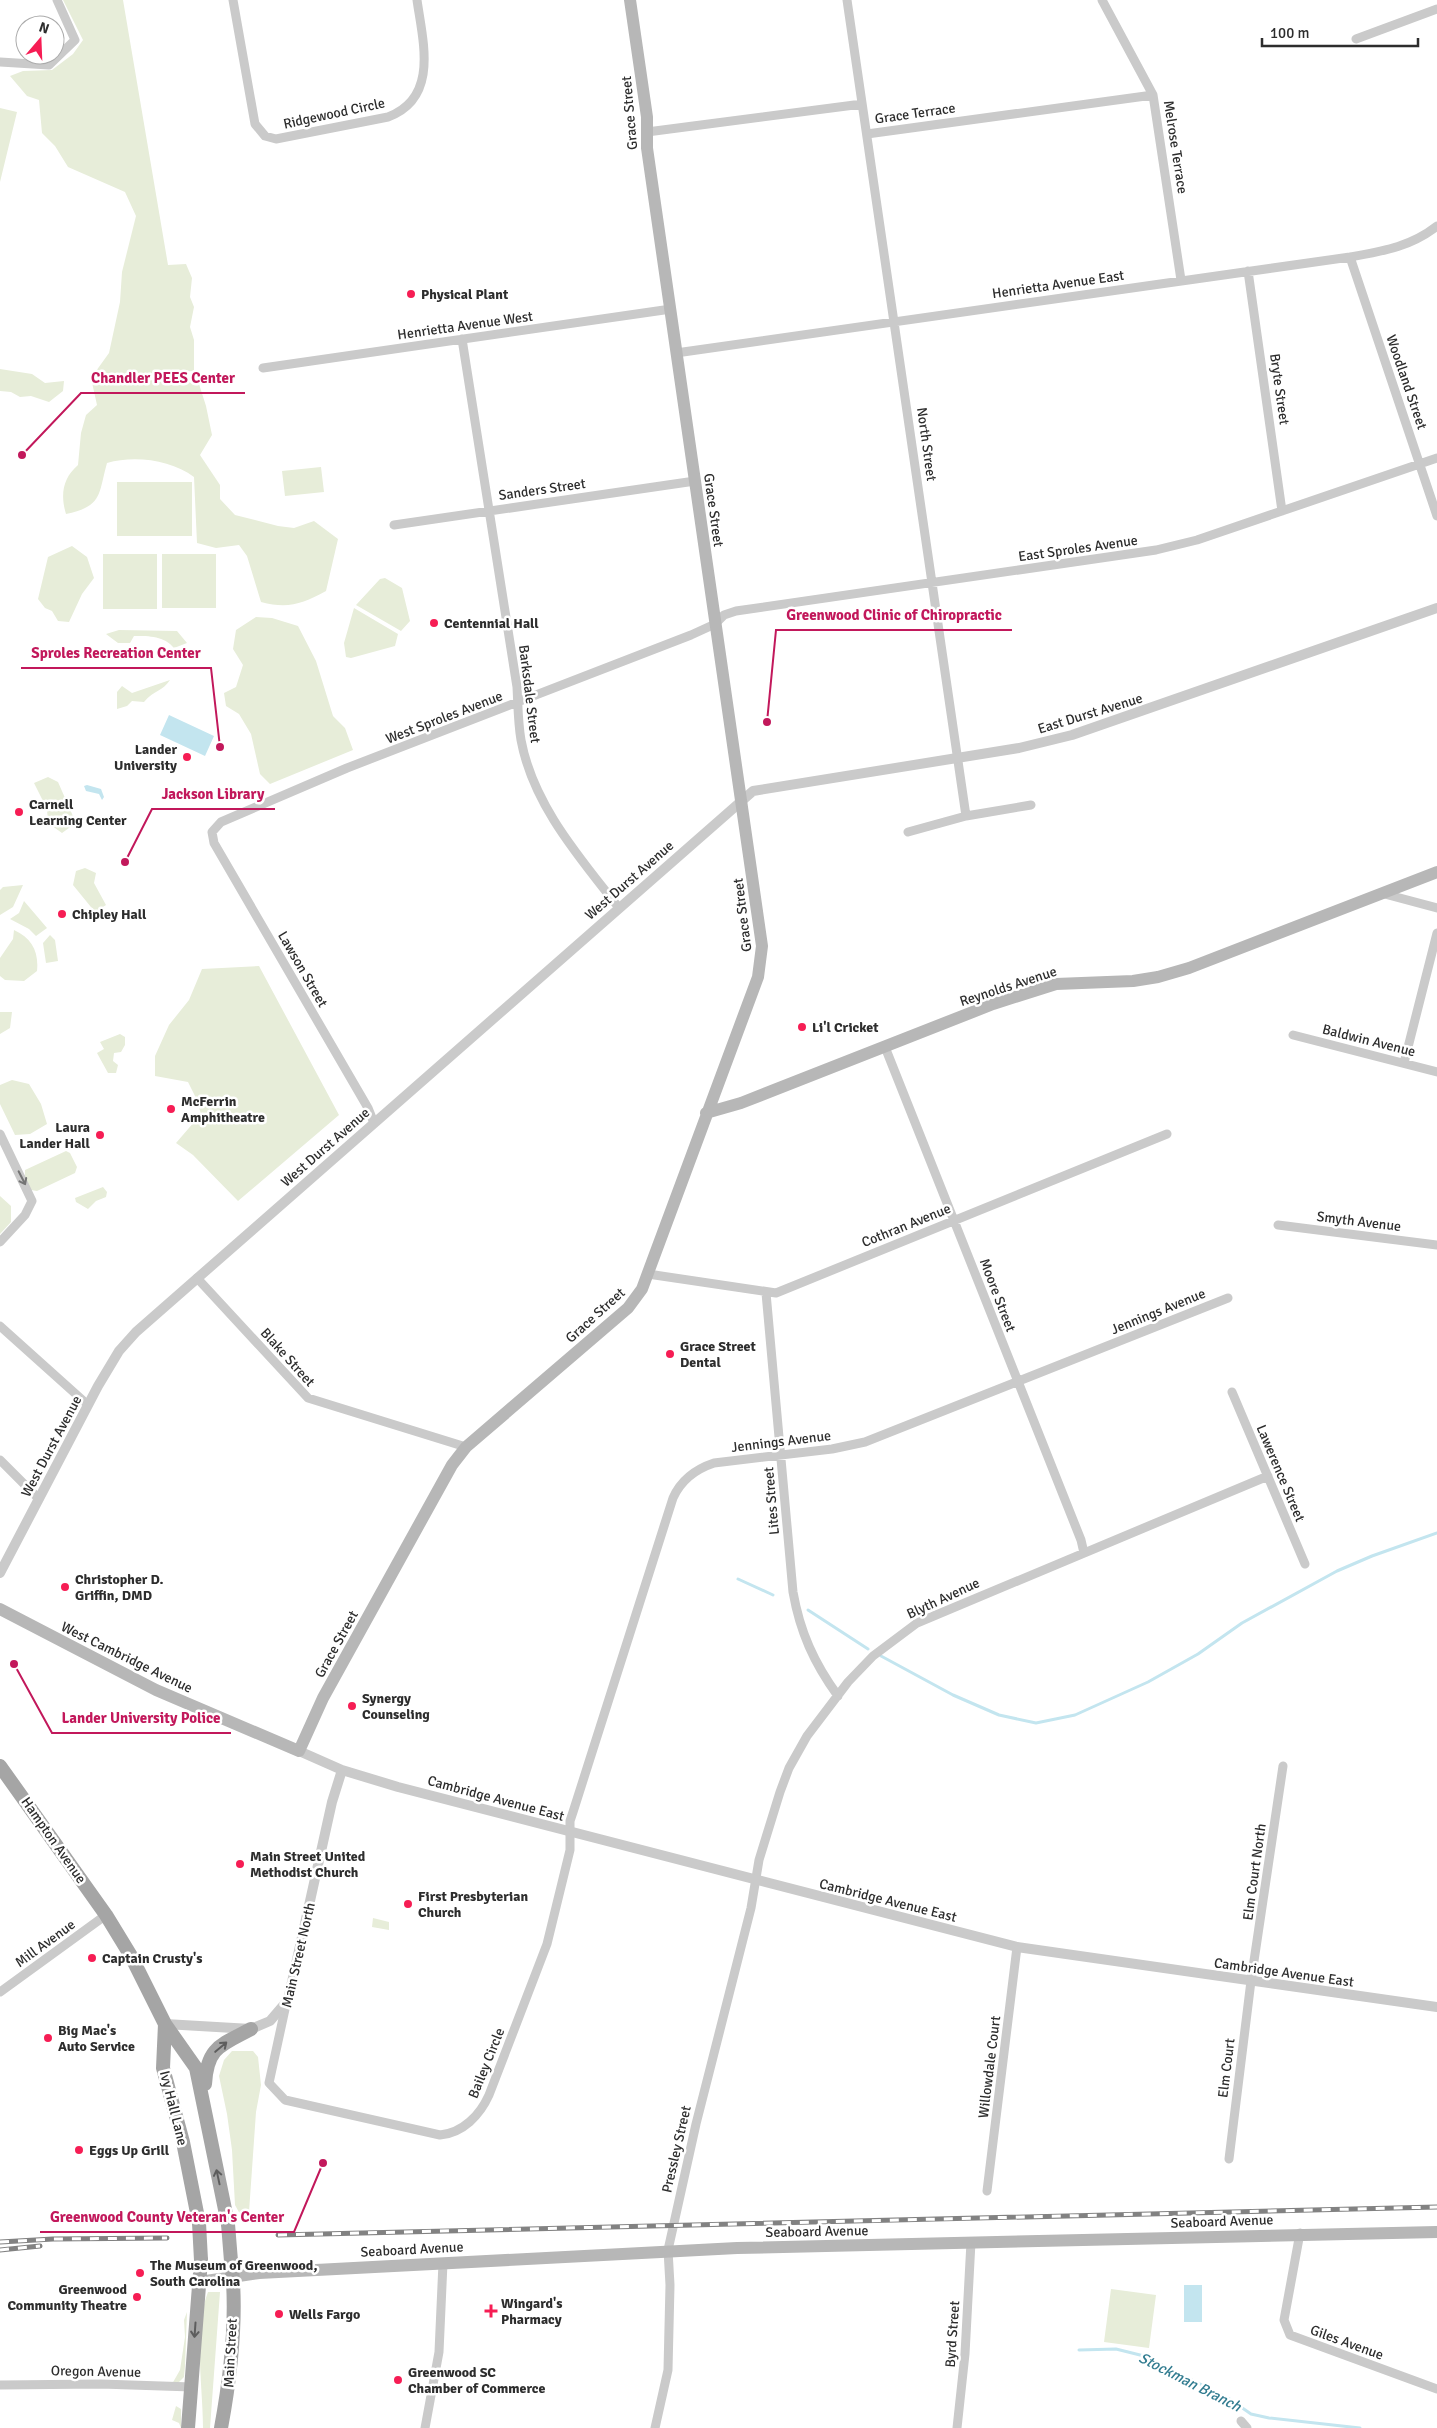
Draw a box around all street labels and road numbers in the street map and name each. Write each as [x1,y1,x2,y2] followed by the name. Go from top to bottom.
[618,75,641,151] street label: Grace Street
[282,94,387,133] street label: Ridgewood Circle
[874,99,956,128] street label: Grace Terrace
[1160,99,1191,195] street label: Melrose Terrace
[991,267,1125,302] street label: Henrietta Avenue East
[396,308,534,343] street label: Henrietta Avenue West
[1382,333,1431,432] street label: Woodland Street
[1266,352,1293,426] street label: Bryte Street
[913,406,940,482] street label: North Street
[700,472,727,548] street label: Grace Street
[497,475,587,504] street label: Sanders Street
[1017,532,1139,565] street label: East Sproles Avenue
[515,644,544,744] street label: Barksdale Street
[383,687,505,748] street label: West Sproles Avenue
[1036,689,1145,738] street label: East Durst Avenue
[581,837,677,924] street label: West Durst Avenue
[730,877,755,953] street label: Grace Street
[274,928,331,1010] street label: Lawson Street
[958,963,1059,1010] street label: Reynolds Avenue
[1320,1021,1417,1060] street label: Baldwin Avenue
[277,1104,373,1191] street label: West Durst Avenue
[859,1200,953,1251] street label: Cothran Avenue
[1316,1208,1402,1235] street label: Smyth Avenue
[976,1256,1019,1334] street label: Moore Street
[562,1284,629,1347] street label: Grace Street
[1108,1285,1208,1338] street label: Jennings Avenue
[257,1325,318,1390] street label: Blake Street
[18,1393,85,1500] street label: West Durst Avenue
[1252,1422,1309,1524] street label: Lawerence Street
[730,1427,832,1456] street label: Jennings Avenue
[760,1466,783,1536] street label: Lites Street
[904,1574,982,1623] street label: Blyth Avenue
[311,1608,362,1681] street label: Grace Street
[58,1618,195,1697] street label: West Cambridge Avenue
[426,1772,566,1825] street label: Cambridge Avenue East
[17,1794,90,1887] street label: Hampton Avenue
[1239,1822,1270,1922] street label: Elm Court North
[817,1875,958,1926] street label: Cambridge Avenue East
[278,1901,319,2009] street label: Main Street North
[12,1916,79,1971] street label: Mill Avenue
[1213,1954,1355,1991] street label: Cambridge Avenue East
[975,2015,1004,2119] street label: Willowdale Court
[465,2025,508,2101] street label: Bailey Circle
[1214,2037,1239,2099] street label: Elm Court
[156,2069,191,2147] street label: Ivy Hall Lane
[658,2104,695,2194] street label: Pressley Street
[1170,2211,1274,2232] street label: Seaboard Avenue
[765,2222,869,2241] street label: Seaboard Avenue
[360,2238,464,2261] street label: Seaboard Avenue
[942,2300,963,2368] street label: Byrd Street
[220,2318,241,2388] street label: Main Street
[1308,2321,1386,2364] street label: Giles Avenue
[51,2362,141,2381] street label: Oregon Avenue

